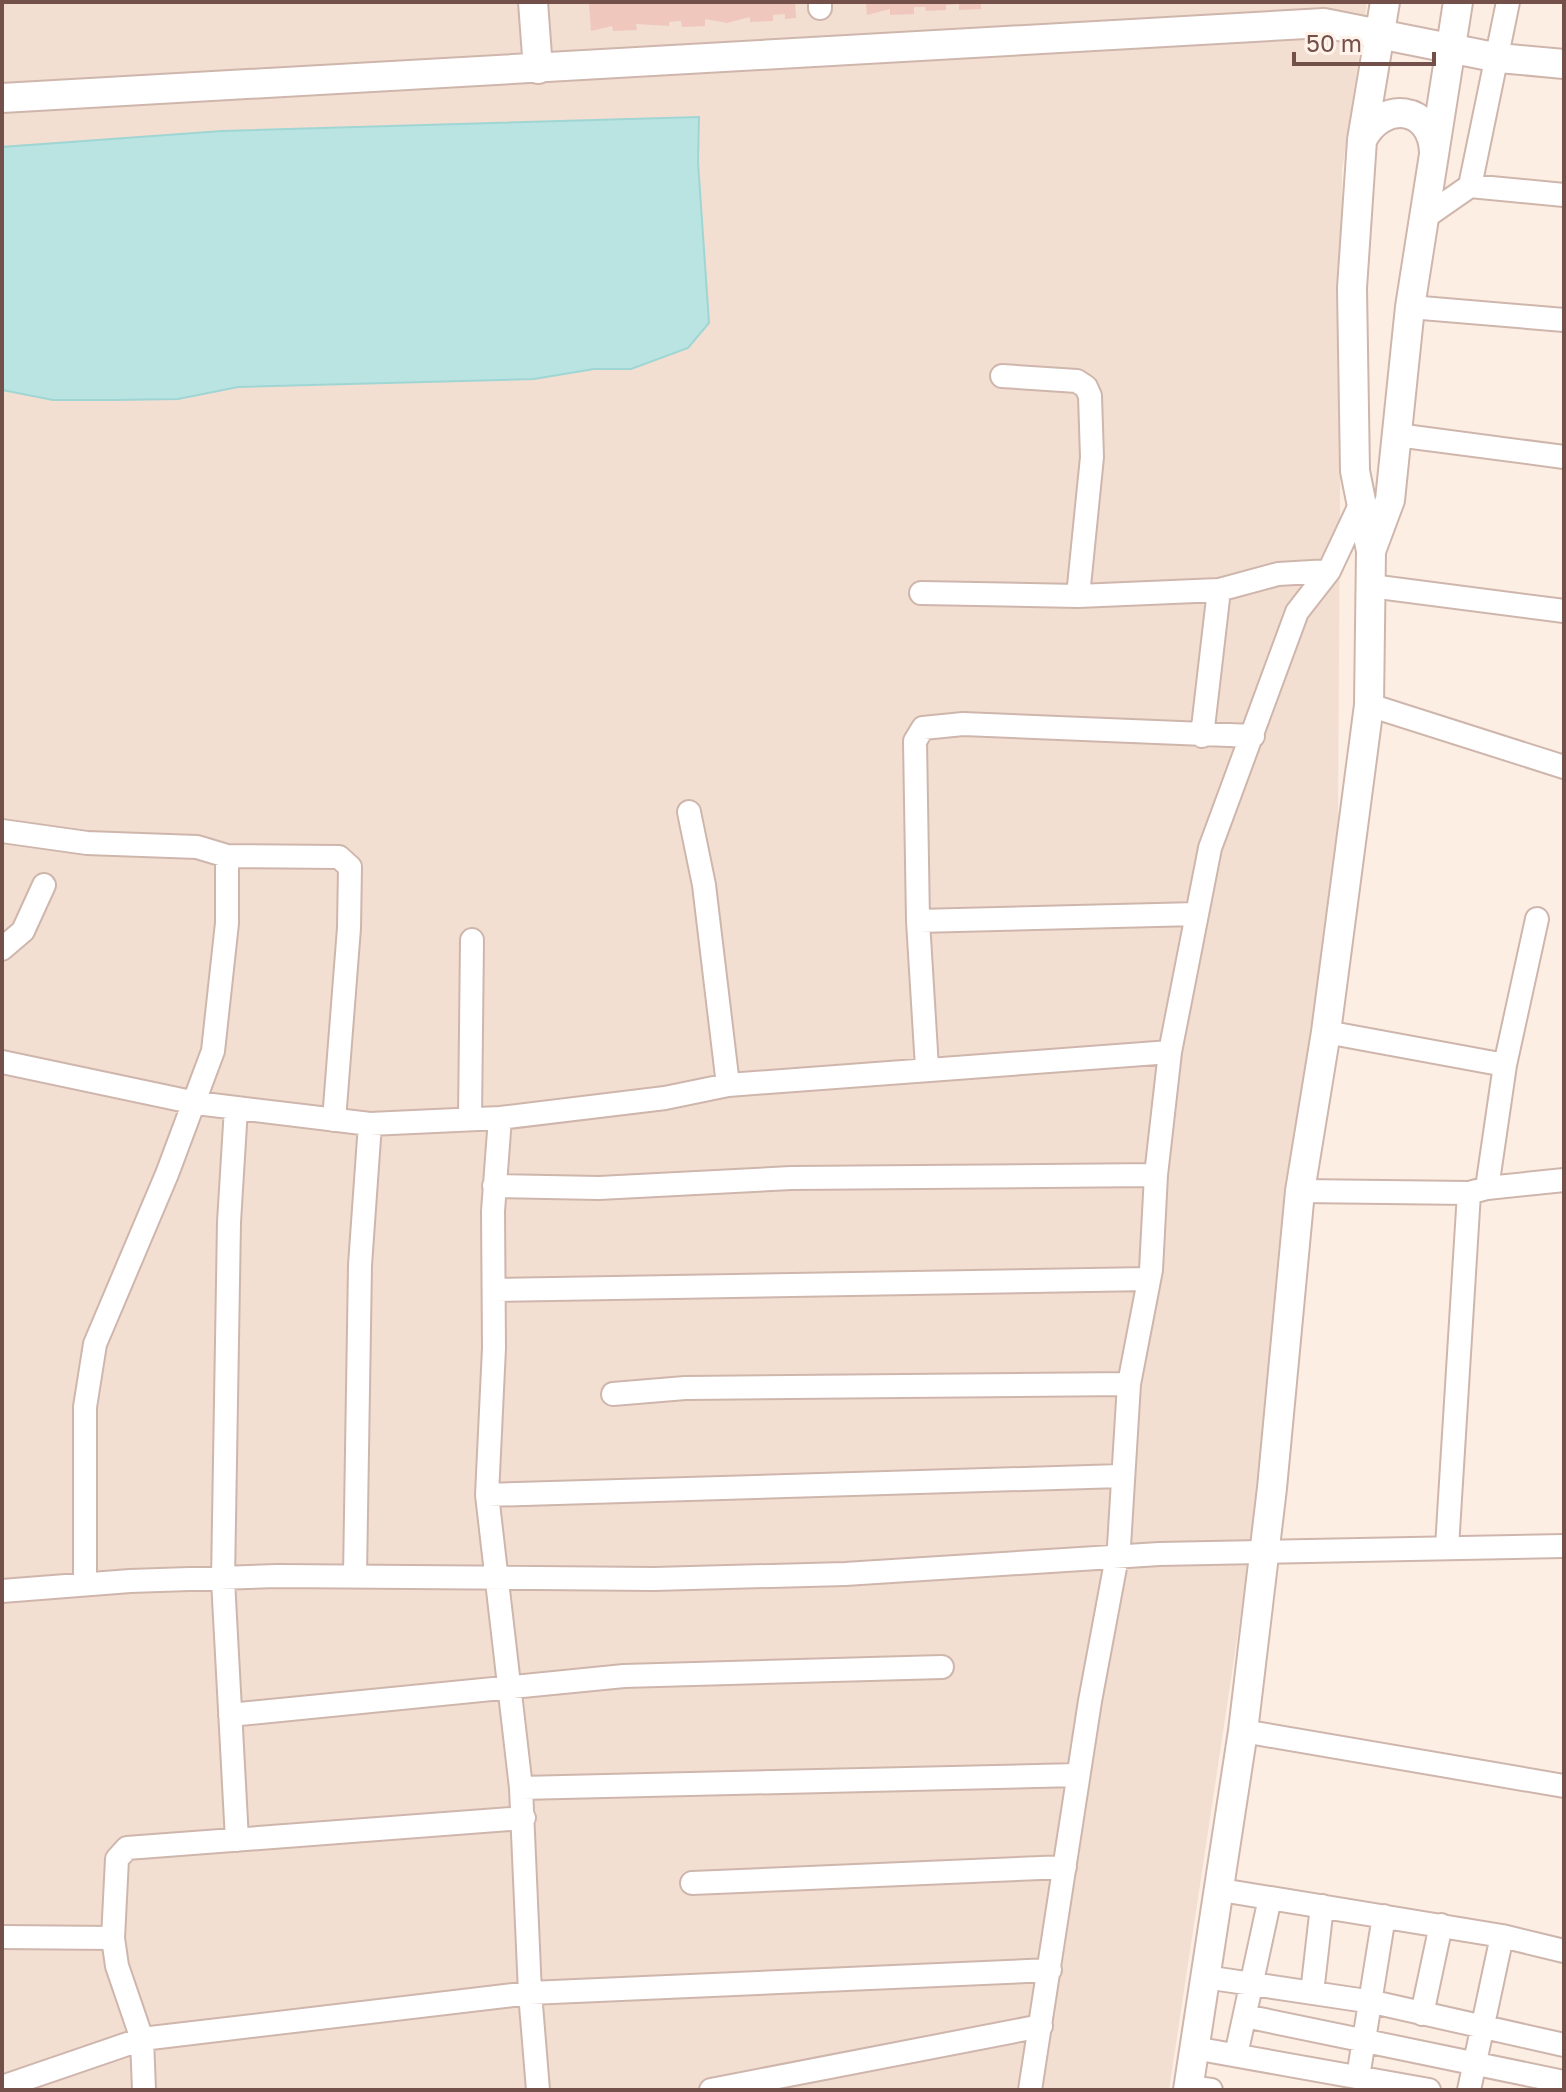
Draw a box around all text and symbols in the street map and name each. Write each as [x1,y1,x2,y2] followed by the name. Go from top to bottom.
[1294,16,1434,66] scale bar
[1306,28,1362,57] text: 50 m

